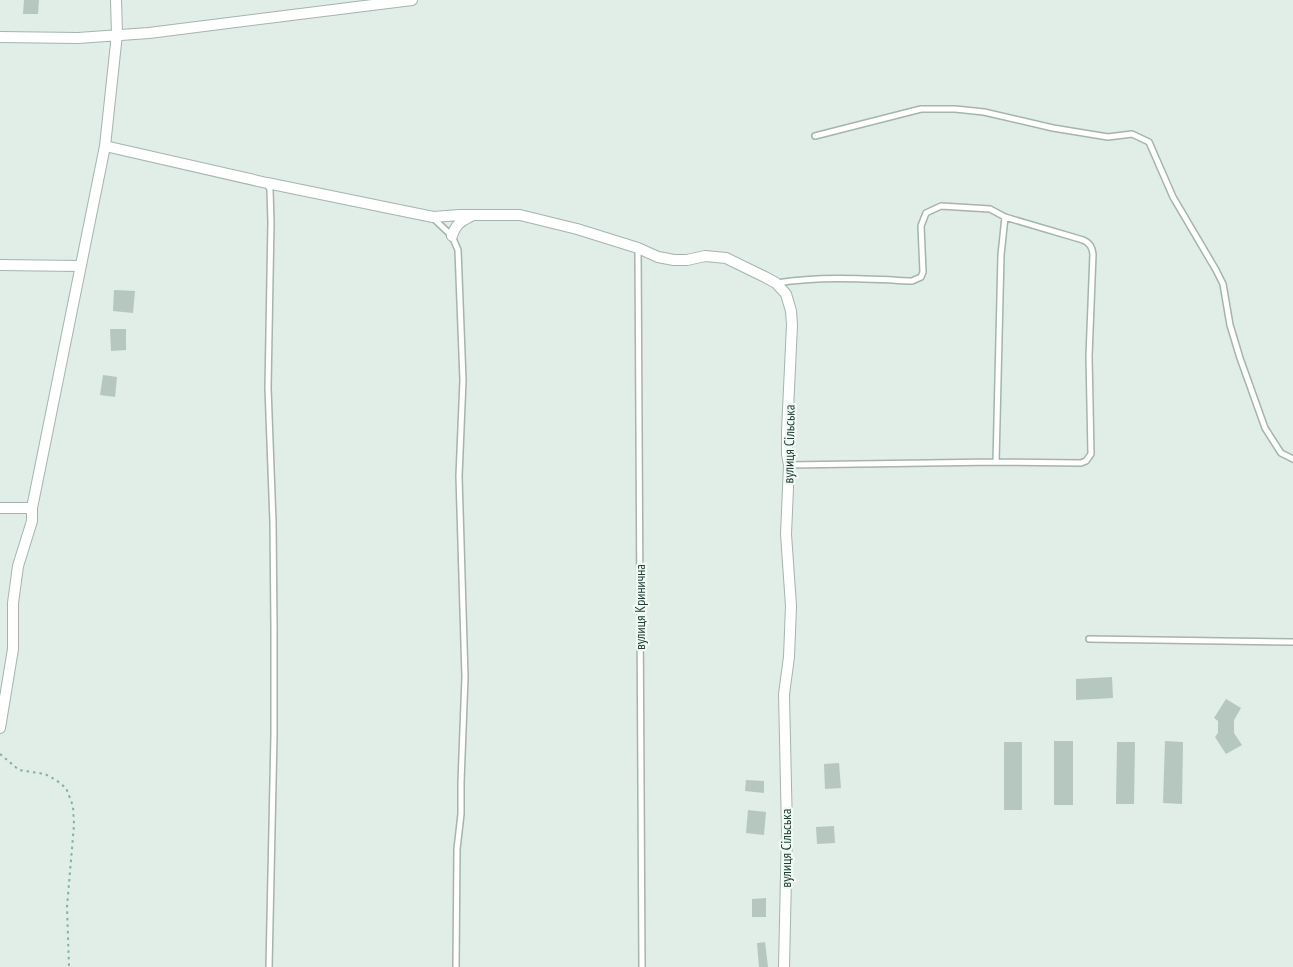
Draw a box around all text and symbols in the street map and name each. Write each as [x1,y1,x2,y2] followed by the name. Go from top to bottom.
[779,404,799,484] street label: вулиця Сільська
[631,564,649,650] street label: вулиця Кринична
[777,809,795,887] street label: вулиця Сільська

